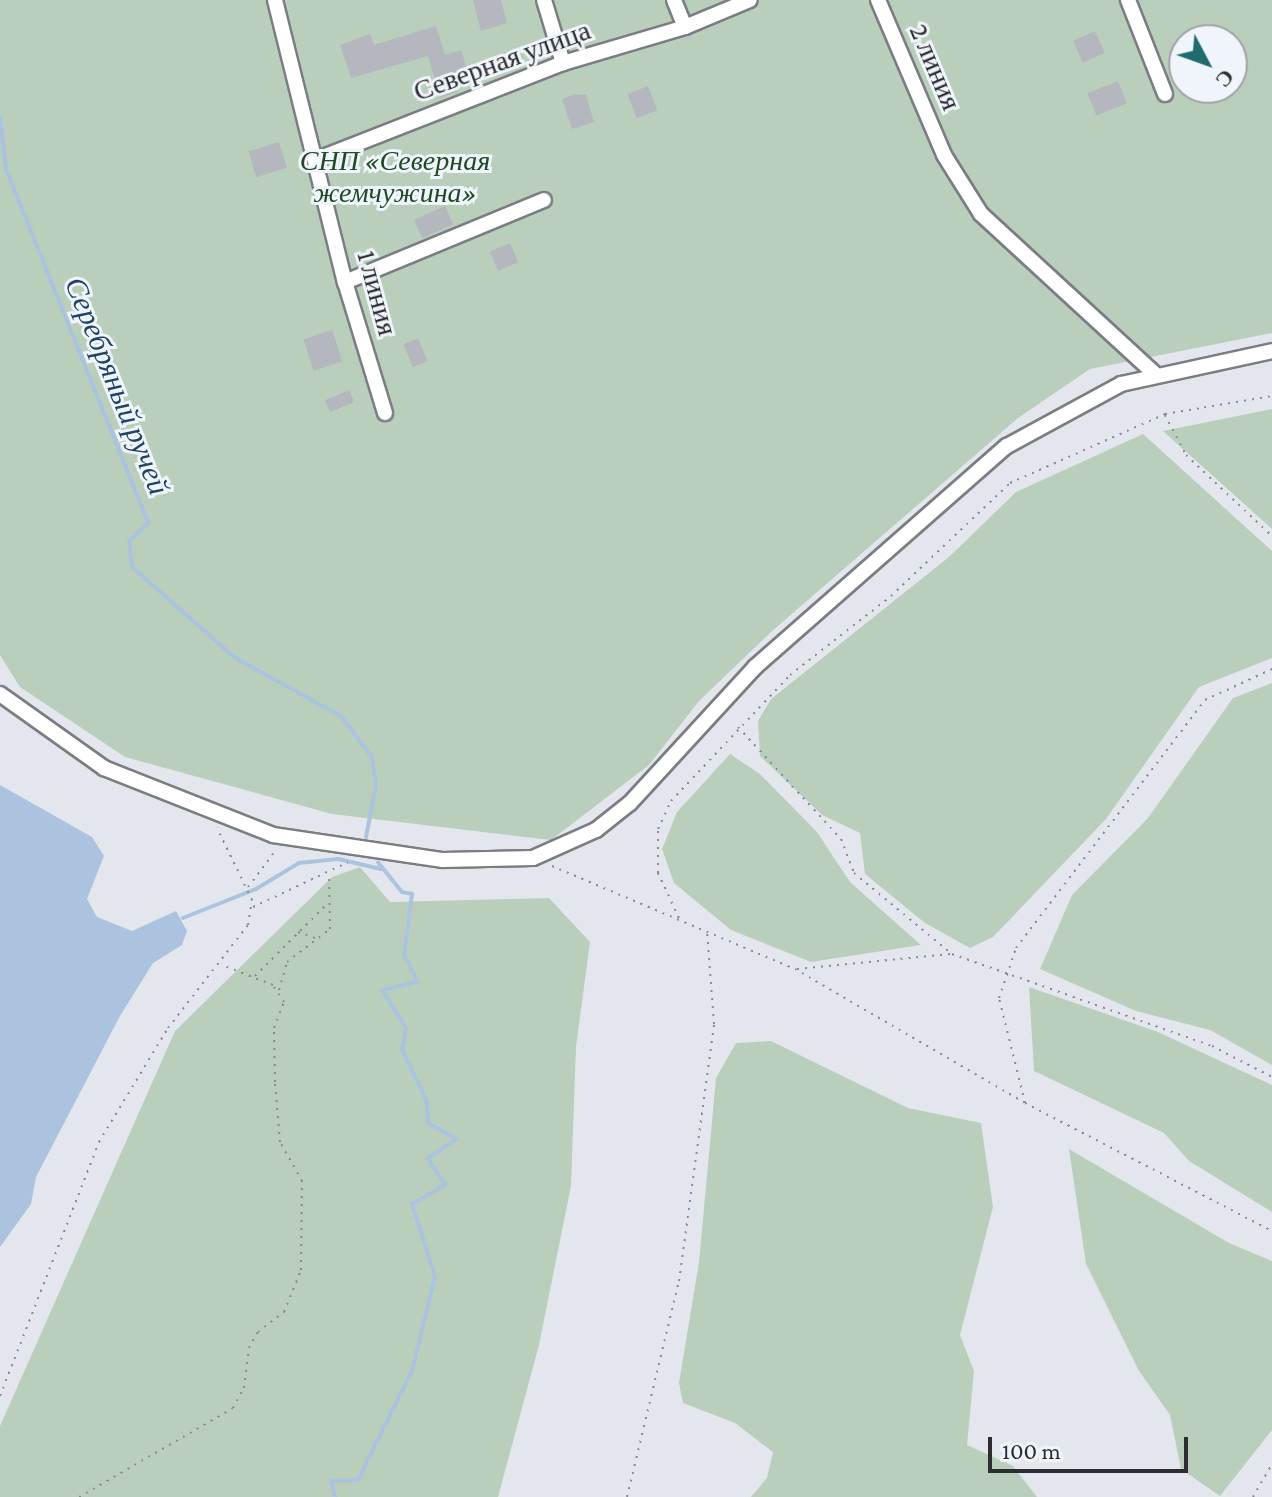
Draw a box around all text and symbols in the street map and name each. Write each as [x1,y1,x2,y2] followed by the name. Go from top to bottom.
[409,13,595,109] street label: Северная улица
[902,19,968,115] street label: 2 линия
[1168,24,1248,104] north arrow
[1210,65,1240,93] text: С
[300,144,490,210] park label: СНП «Северная жемчужина»
[350,247,404,339] street label: 1 линия
[57,272,177,500] water label: Серебряный ручей
[992,1421,1192,1471] scale bar
[1002,1437,1061,1464] text: 100 m

